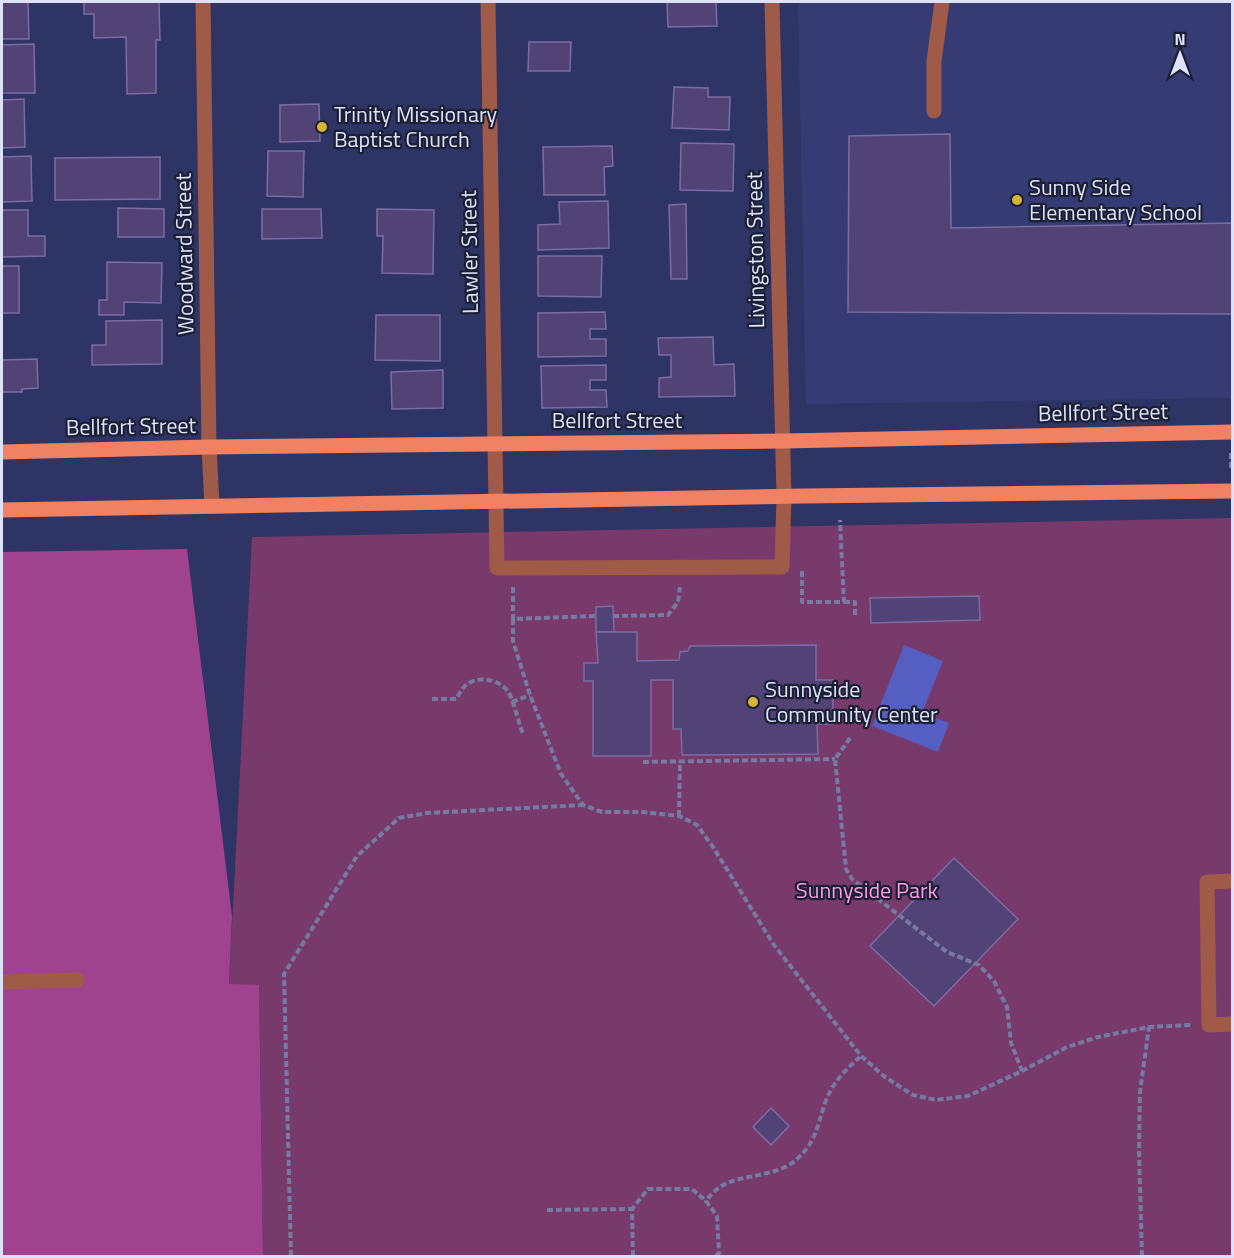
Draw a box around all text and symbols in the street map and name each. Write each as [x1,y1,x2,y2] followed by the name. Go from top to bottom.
[1150,24,1210,84] north arrow
[1174,27,1186,51] text: N
[334,97,498,156] place label: Trinity Missionary Baptist Church
[315,120,329,134] marker: Trinity Missionary Baptist Church
[1029,170,1202,229] place label: Sunny Side Elementary School
[737,171,773,329] street label: Livingston Street
[166,172,202,335] street label: Woodward Street
[451,190,487,314] street label: Lawler Street
[1010,193,1024,207] marker: Sunny Side Elementary School
[1038,394,1169,430] street label: Bellfort Street
[552,403,682,437] street label: Bellfort Street
[66,408,197,444] street label: Bellfort Street
[765,672,938,731] place label: Sunnyside Community Center
[746,695,760,709] marker: Sunnyside Community Center
[796,873,939,907] park label: Sunnyside Park

